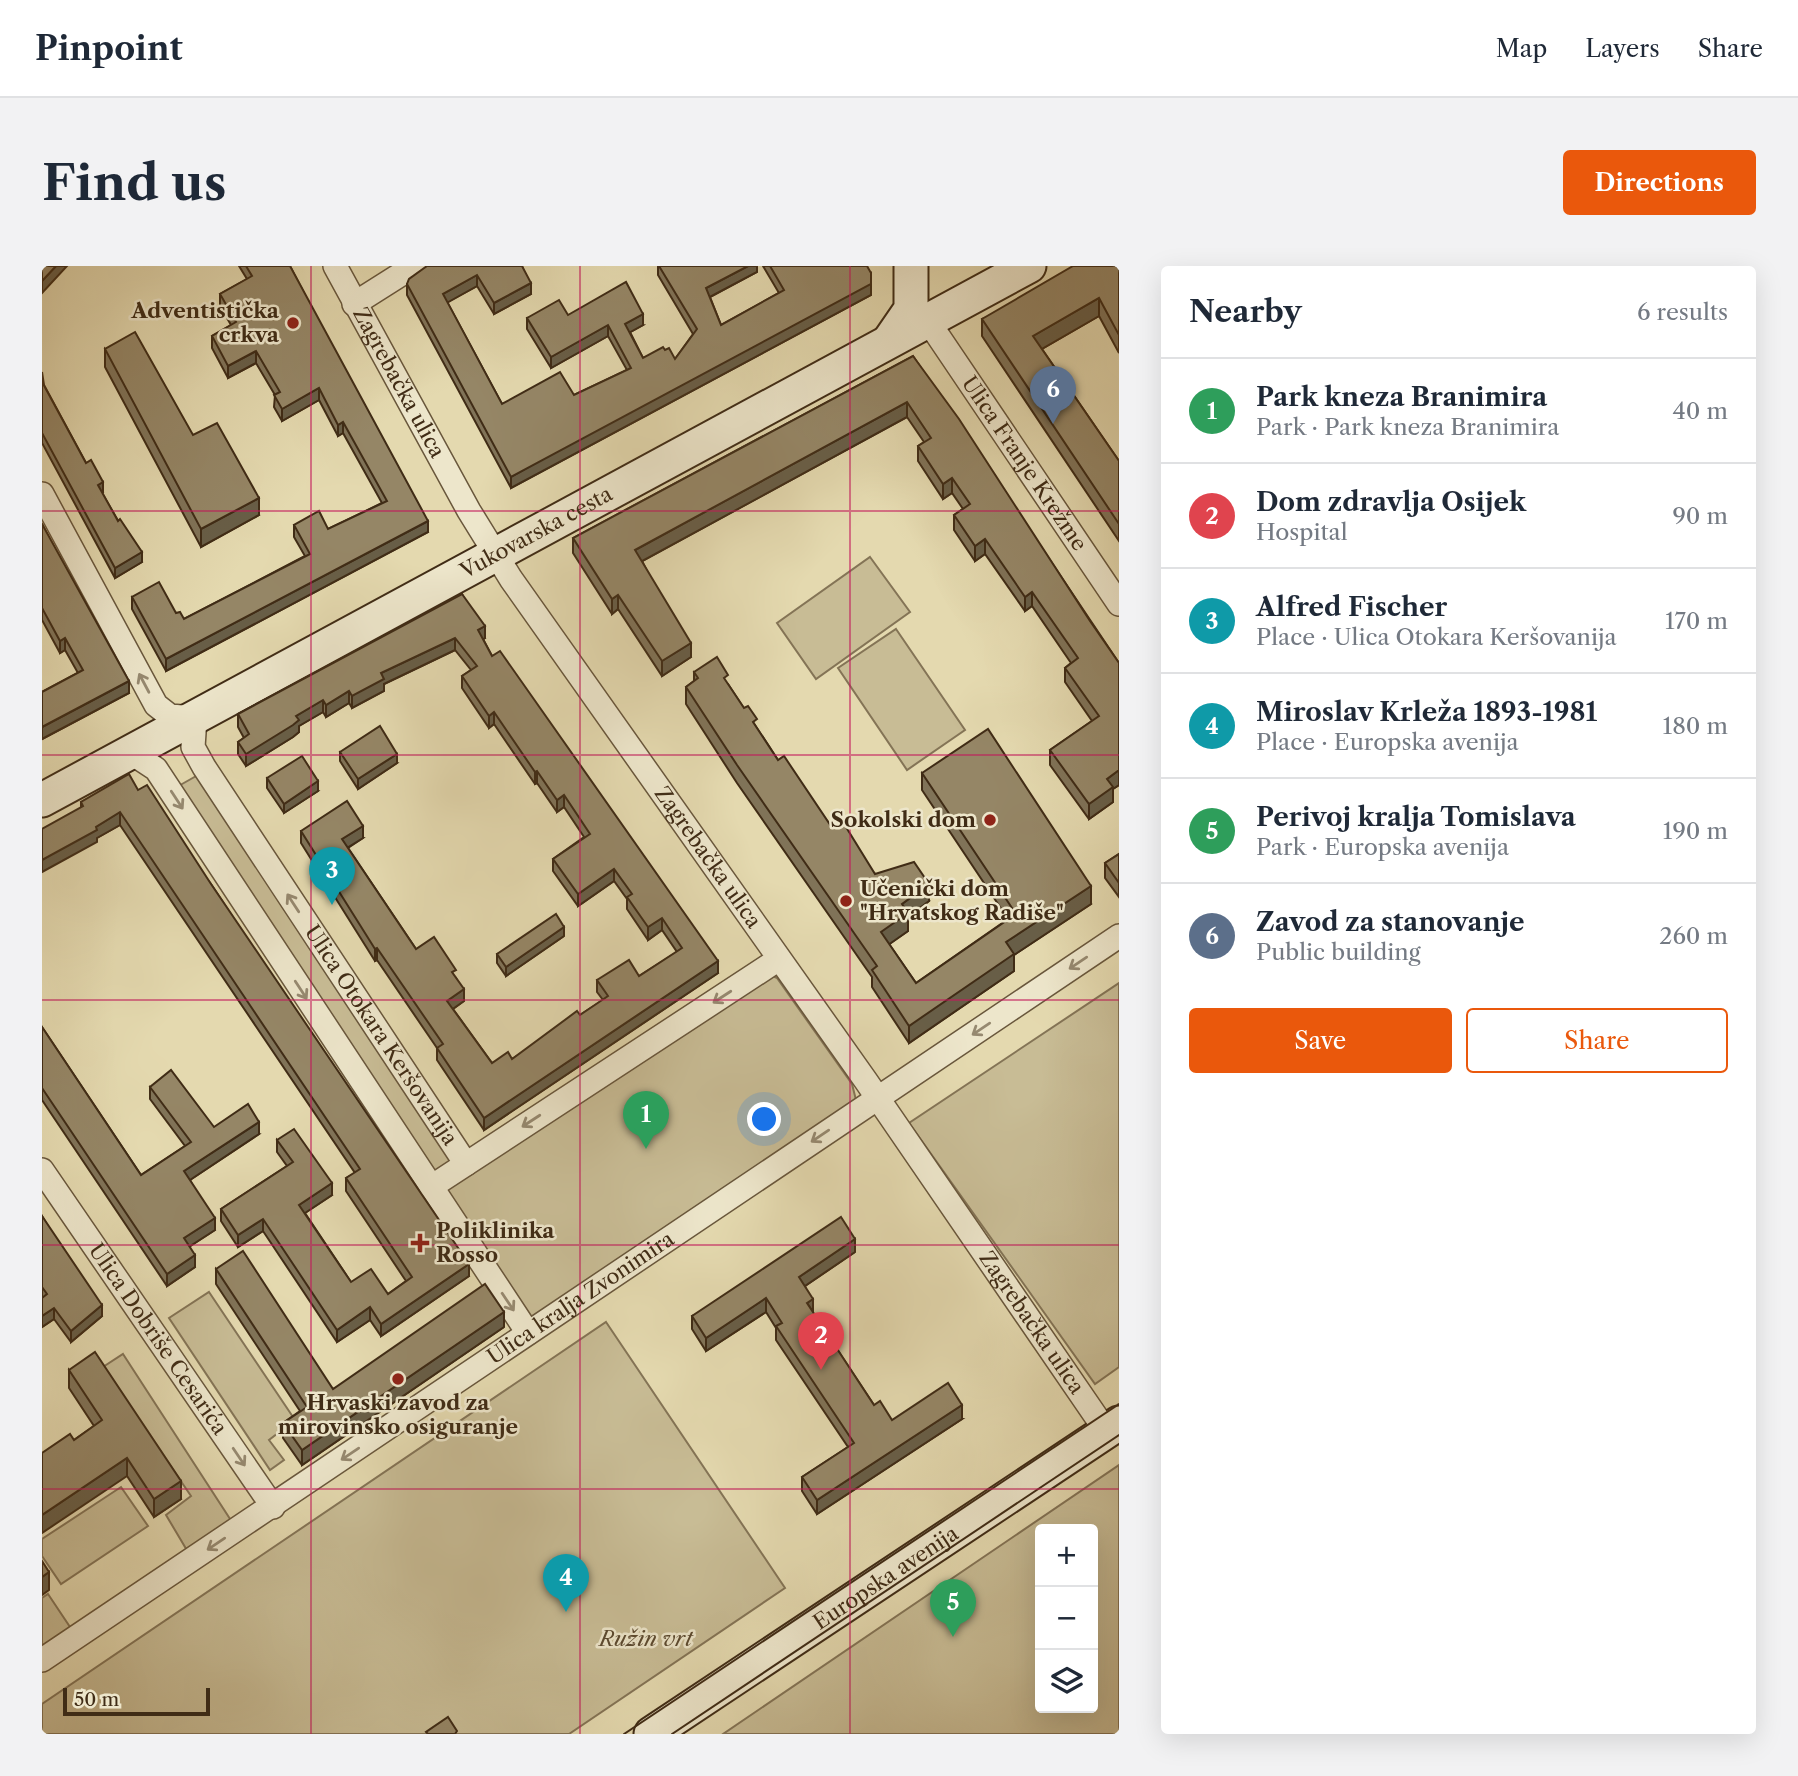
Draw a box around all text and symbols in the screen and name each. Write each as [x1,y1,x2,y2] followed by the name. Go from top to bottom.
[35,28,183,69] text: Pinpoint
[1496,34,1547,63] text: Map
[1585,34,1660,63] text: Layers
[1698,34,1763,63] text: Share
[1563,150,1756,215] button: Directions
[42,152,226,213] text: Find us
[1189,293,1302,330] text: Nearby
[130,298,280,347] place label: Adventistička crkva
[1637,298,1728,326] text: 6 results
[348,303,451,463] street label: Zagrebačka ulica
[285,315,301,331] marker: Adventistička crkva
[1030,366,1076,424] pin: 6
[957,371,1092,555] street label: Ulica Franje Krežme
[1256,381,1547,413] text: Park kneza Branimira
[1207,397,1217,425] text: 1
[1673,397,1728,425] text: 40 m
[1256,413,1559,441] text: Park · Park kneza Branimira
[455,481,617,584] street label: Vukovarska cesta
[1256,486,1526,518] text: Dom zdravlja Osijek
[1205,502,1219,530] text: 2
[1672,502,1728,530] text: 90 m
[1256,518,1348,546] text: Hospital
[1256,591,1447,623] text: Alfred Fischer
[1206,607,1219,635] text: 3
[1665,607,1728,635] text: 170 m
[1256,623,1617,651] text: Place · Ulica Otokara Keršovanija
[137,673,151,693] one-way arrow
[1256,696,1597,728] text: Miroslav Krleža 1893-1981
[1205,712,1219,740] text: 4
[1663,712,1728,740] text: 180 m
[1256,728,1519,756] text: Place · Europska avenija
[650,781,767,933] street label: Zagrebačka ulica
[169,790,184,809] one-way arrow
[1256,801,1576,833] text: Perivoj kralja Tomislava
[831,807,976,832] place label: Sokolski dom
[982,812,998,828] marker: Sokolski dom
[1206,817,1218,845] text: 5
[1663,817,1728,845] text: 190 m
[1256,833,1509,861] text: Park · Europska avenija
[309,847,355,905] pin: 3
[860,876,1064,925] place label: Učenički dom "Hrvatskog Radiše"
[286,893,300,913] one-way arrow
[838,893,854,909] marker: Učenički dom "Hrvatskog Radiše"
[1256,906,1524,938] text: Zavod za stanovanje
[300,920,464,1150] street label: Ulica Otokara Keršovanija
[1205,922,1219,950] text: 6
[1659,922,1728,950] text: 260 m
[1256,938,1421,966] text: Public building
[1069,956,1088,970] one-way arrow
[294,980,309,999] one-way arrow
[712,990,732,1004] one-way arrow
[1189,1008,1452,1073] button: Save
[1466,1008,1728,1073] button: Share
[972,1022,991,1036] one-way arrow
[623,1091,669,1149] pin: 1
[747,1102,781,1136] your location
[522,1114,541,1129] one-way arrow
[811,1129,830,1143] one-way arrow
[436,1218,555,1267] place label: Poliklinika Rosso
[482,1225,679,1369] street label: Ulica kralja Zvonimira
[410,1233,430,1253] marker: Poliklinika Rosso
[84,1238,233,1440] street label: Ulica Dobriše Cesarića
[974,1246,1090,1399] street label: Zagrebačka ulica
[501,1292,515,1312] one-way arrow
[798,1312,844,1370] pin: 2
[390,1371,406,1387] marker: Hrvaski zavod za mirovinsko osiguranje
[278,1390,518,1439] place label: Hrvaski zavod za mirovinsko osiguranje
[232,1447,247,1466] one-way arrow
[341,1447,360,1461] one-way arrow
[808,1520,964,1635] street label: Europska avenija
[1035,1524,1098,1713] map controls
[1035,1524,1098,1587] button: +
[207,1537,226,1552] one-way arrow
[543,1554,589,1612] pin: 4
[930,1579,976,1637] pin: 5
[1035,1587,1098,1650] button: −
[597,1626,694,1651] park label: Ružin vrt
[1035,1650,1098,1713] button: layers
[63,1685,210,1717] scale bar
[74,1688,119,1711] text: 50 m

